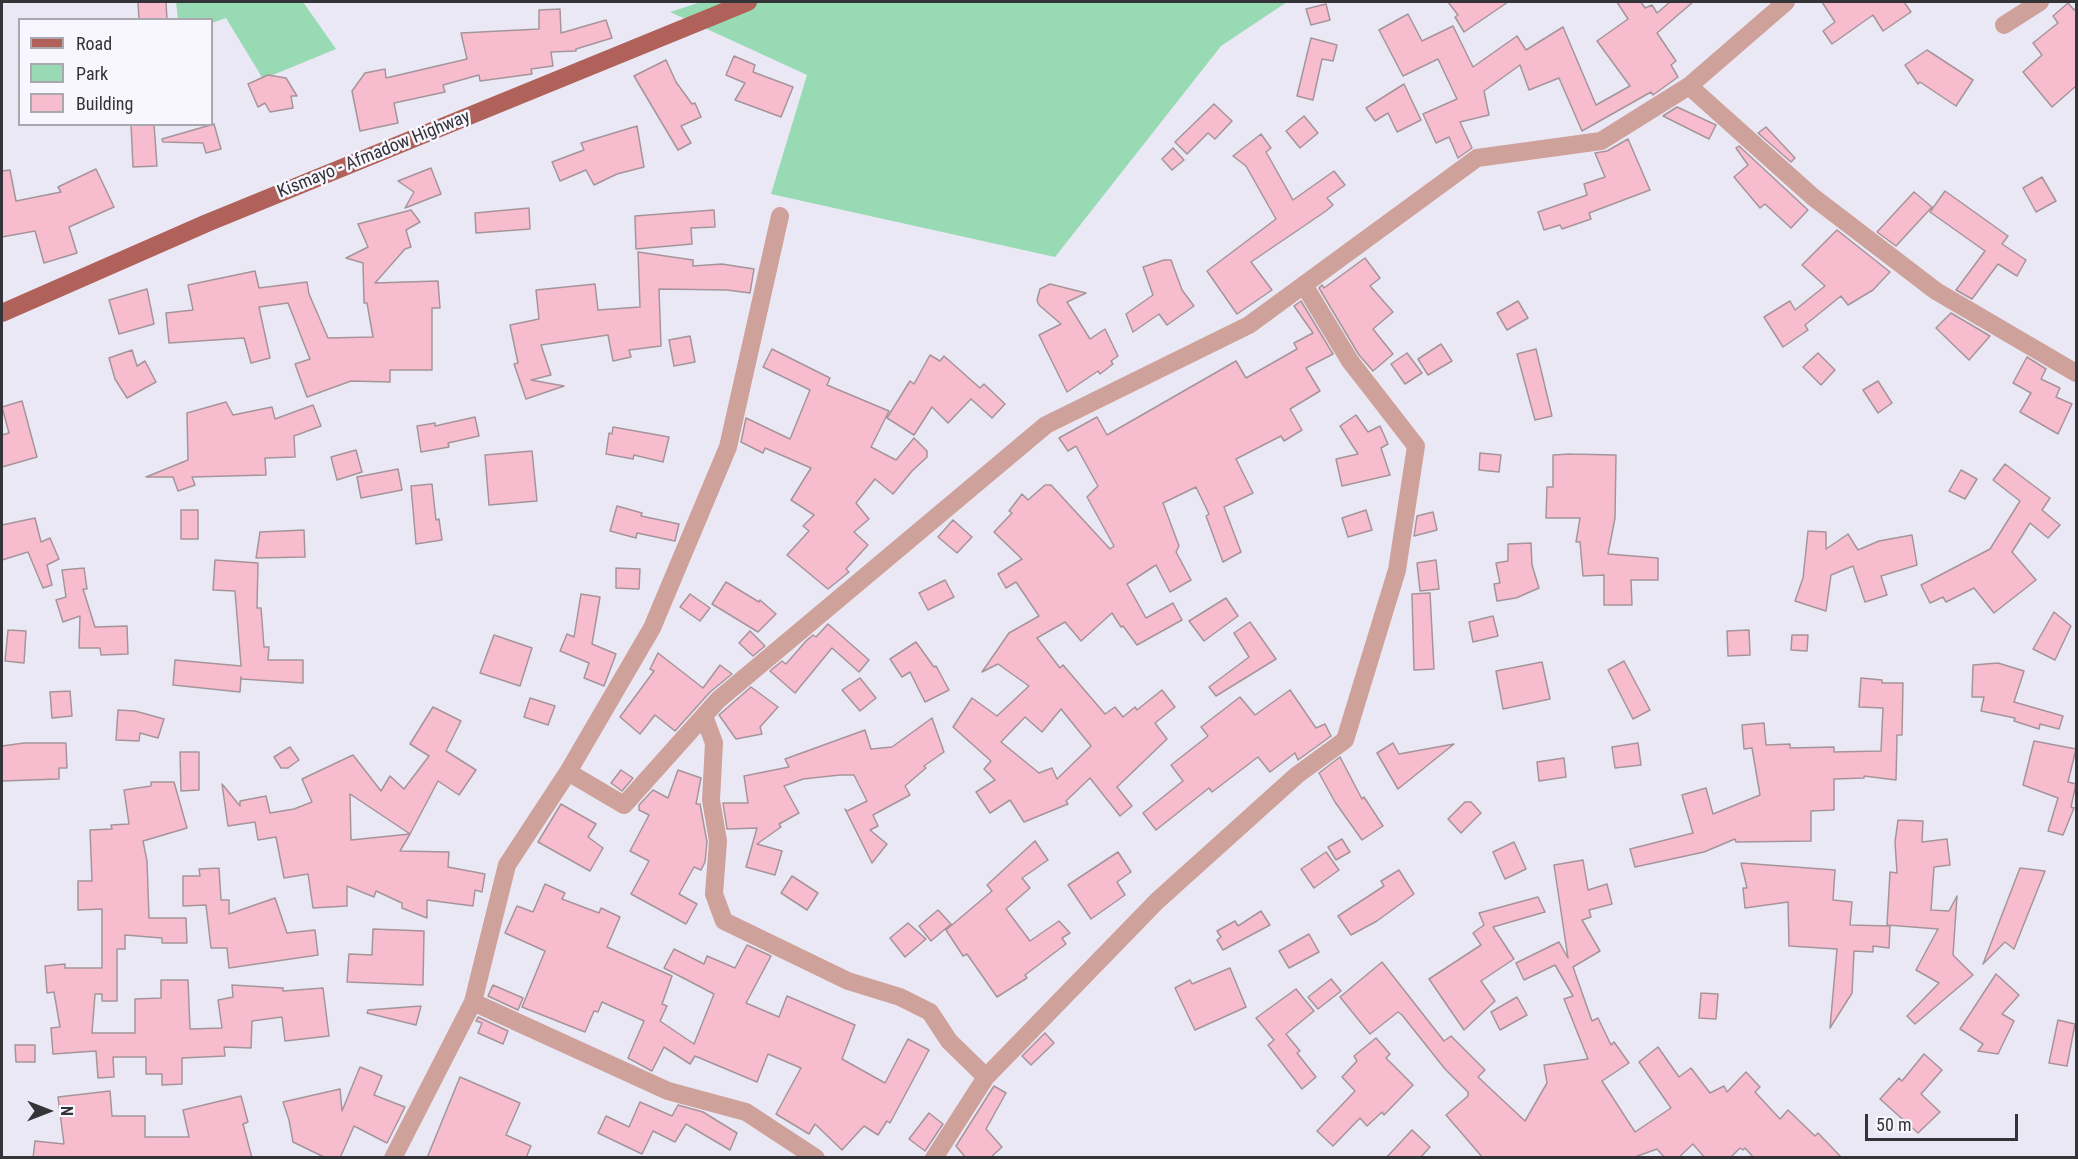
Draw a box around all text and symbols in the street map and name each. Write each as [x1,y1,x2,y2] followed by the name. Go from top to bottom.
[18,18,213,126] legend
[76,33,112,54] text: Road
[76,63,108,84] text: Park
[76,93,133,114] text: Building
[274,106,474,204] street label: Kismayo - Afmadow Highway
[18,1081,78,1141] north arrow
[1868,1102,2021,1140] scale bar
[57,1106,76,1116] text: N
[1876,1114,1911,1135] text: 50 m

